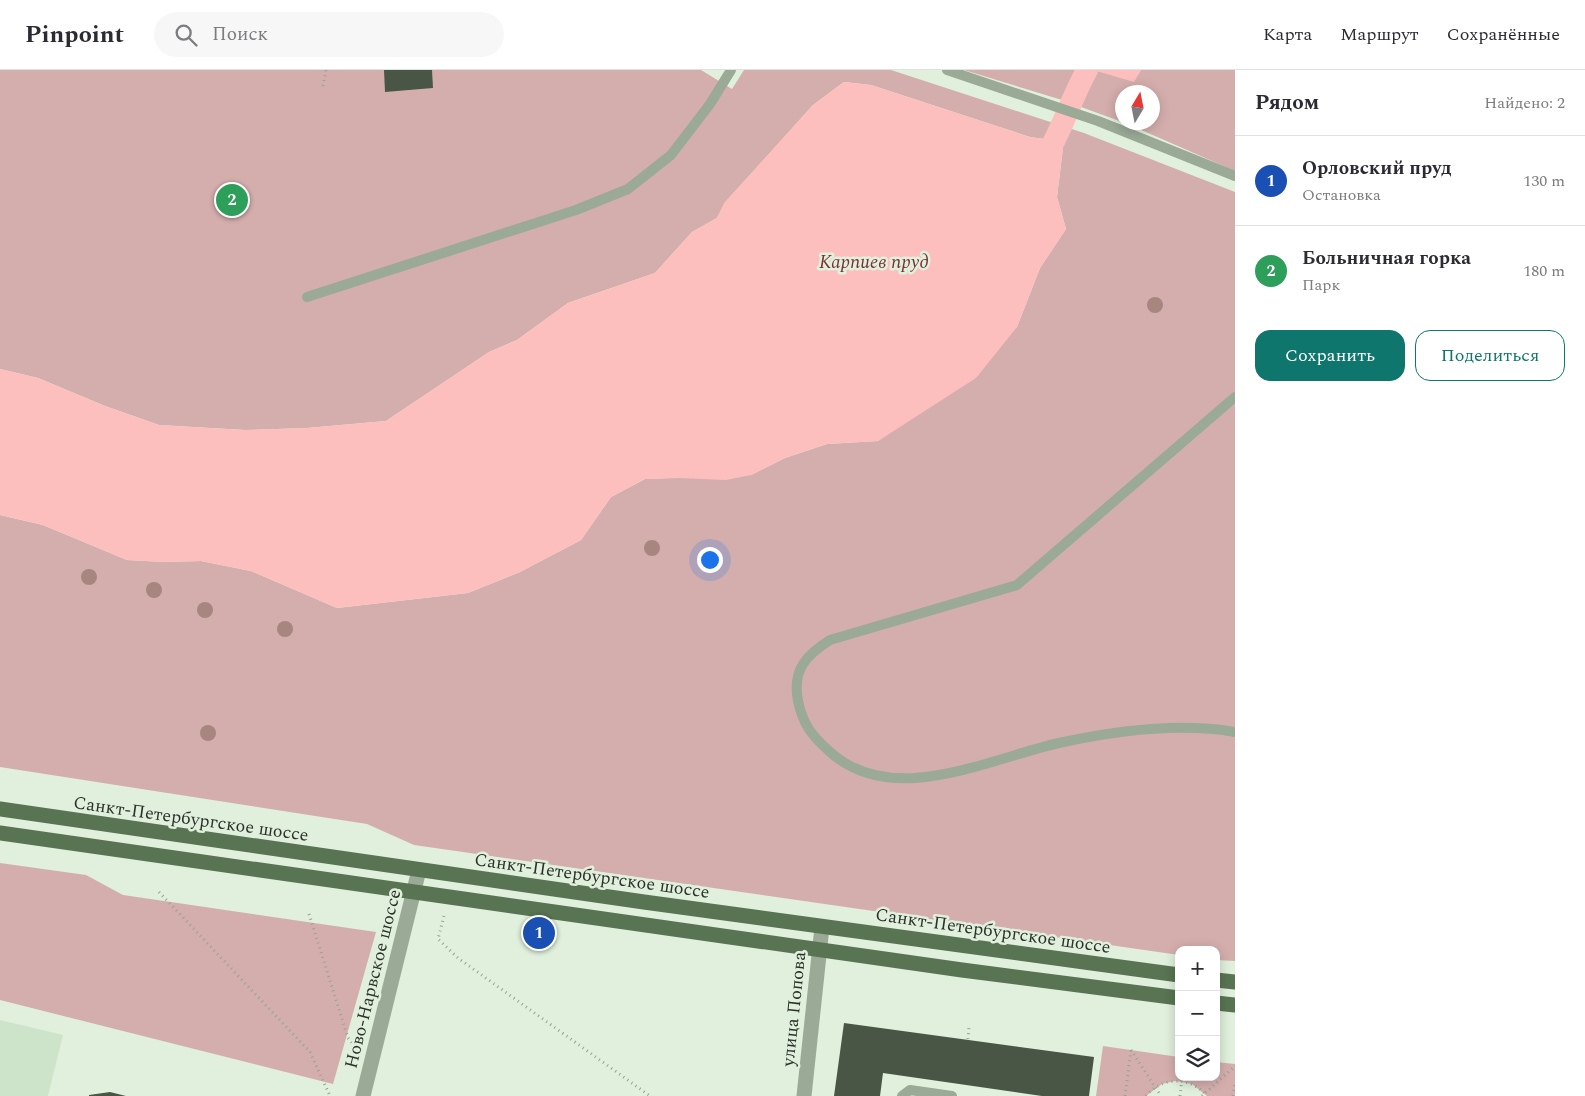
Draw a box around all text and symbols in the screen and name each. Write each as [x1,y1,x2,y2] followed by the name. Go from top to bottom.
[154,12,504,57] search box
[25,17,124,53] text: Pinpoint
[212,20,268,49] text: Поиск
[172,21,200,49] icon: search
[1263,21,1312,48] text: Карта
[1340,21,1419,48] text: Маршрут
[1447,21,1560,48] text: Сохранённые
[1115,85,1160,130] north arrow
[1255,87,1319,119] text: Рядом
[1484,91,1565,115] text: Найдено: 2
[1302,154,1452,183] text: Орловский пруд
[1267,169,1275,193] text: 1
[1523,169,1565,193] text: 130 m
[216,181,248,219] pin: 2
[1302,183,1381,207] text: Остановка
[1302,244,1471,273] text: Больничная горка
[819,248,929,277] water label: Карпиев пруд
[1267,259,1275,283] text: 2
[1523,259,1565,283] text: 180 m
[1302,273,1340,297] text: Парк
[1255,330,1405,381] button: Сохранить
[1415,330,1565,381] button: Поделиться
[697,547,723,573] your location
[72,789,310,849] street label: Санкт-Петербургское шоссе
[473,846,711,906] street label: Санкт-Петербургское шоссе
[338,886,408,1072] street label: Ново-Нарвское шоссе
[874,901,1112,961] street label: Санкт-Петербургское шоссе
[523,914,555,952] pin: 1
[1175,946,1220,1081] map controls
[1175,946,1220,991] button: +
[774,950,813,1069] street label: улица Попова
[1175,991,1220,1036] button: −
[1175,1036,1220,1081] button: layers

